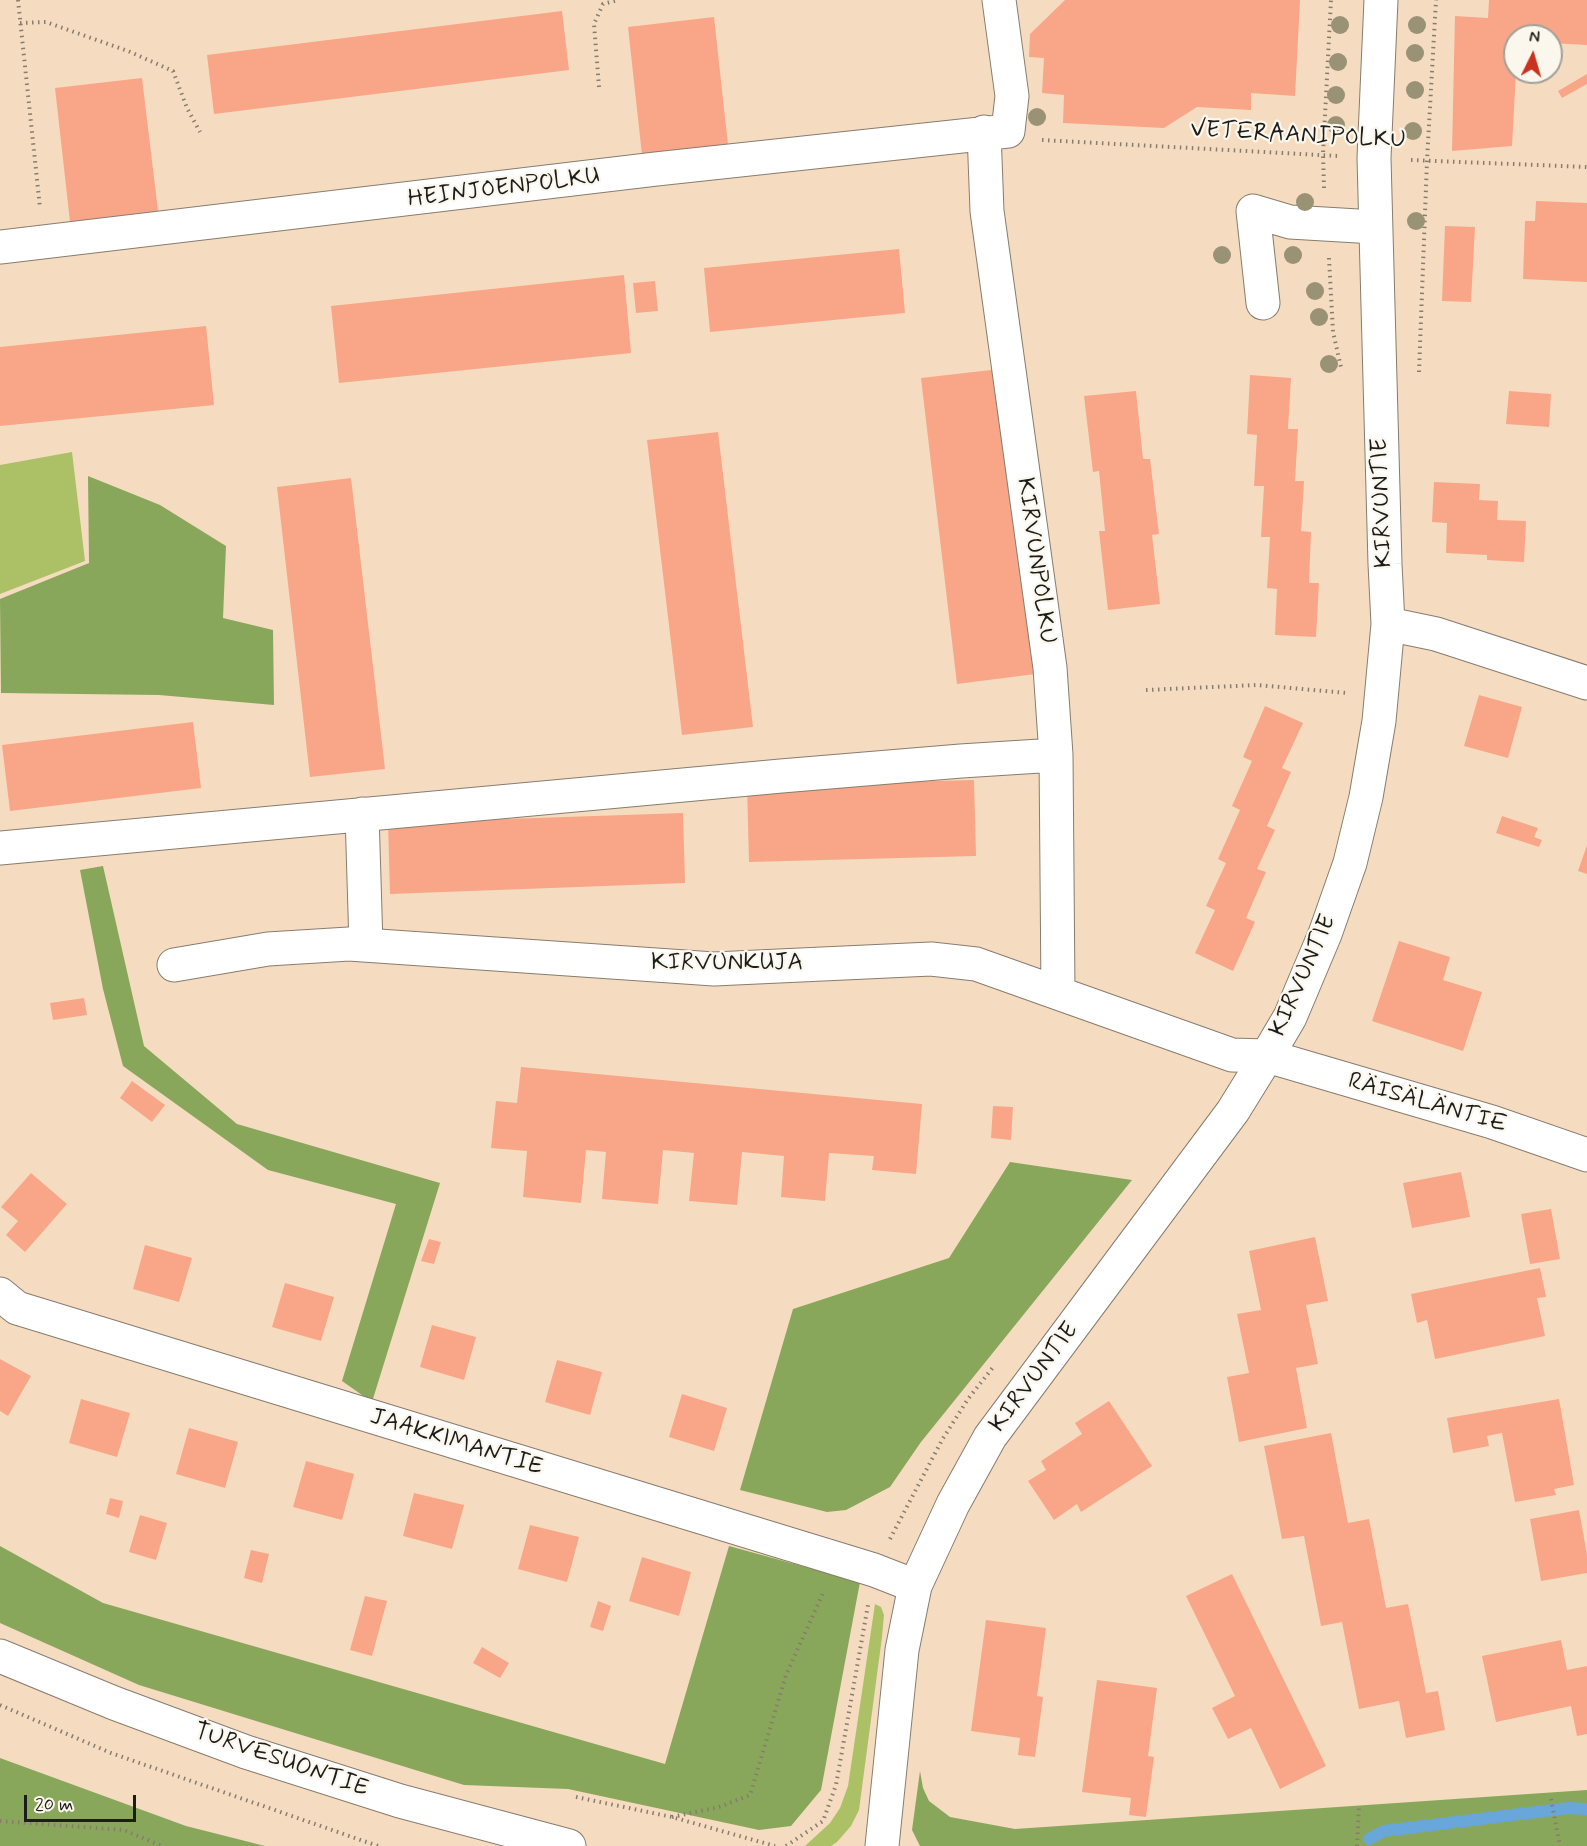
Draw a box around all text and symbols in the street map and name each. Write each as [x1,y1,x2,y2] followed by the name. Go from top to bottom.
[1503,24,1563,84] north arrow
[1528,27,1541,48] text: N
[1189,116,1407,156] street label: VETERAANIPOLKU
[406,163,602,215] street label: HEINJOENPOLKU
[1366,437,1400,569] street label: KIRVUNTIE
[1009,476,1061,646] street label: KIRVUNPOLKU
[1264,911,1344,1041] street label: KIRVUNTIE
[651,950,803,978] street label: KIRVUNKUJA
[1344,1068,1510,1140] street label: RÄISÄLÄNTIE
[984,1317,1086,1439] street label: KIRVUNTIE
[366,1403,546,1483] street label: JAAKKIMANTIE
[190,1718,372,1804] street label: TURVESUONTIE
[27,1783,140,1821] scale bar
[35,1793,73,1817] text: 20 m

